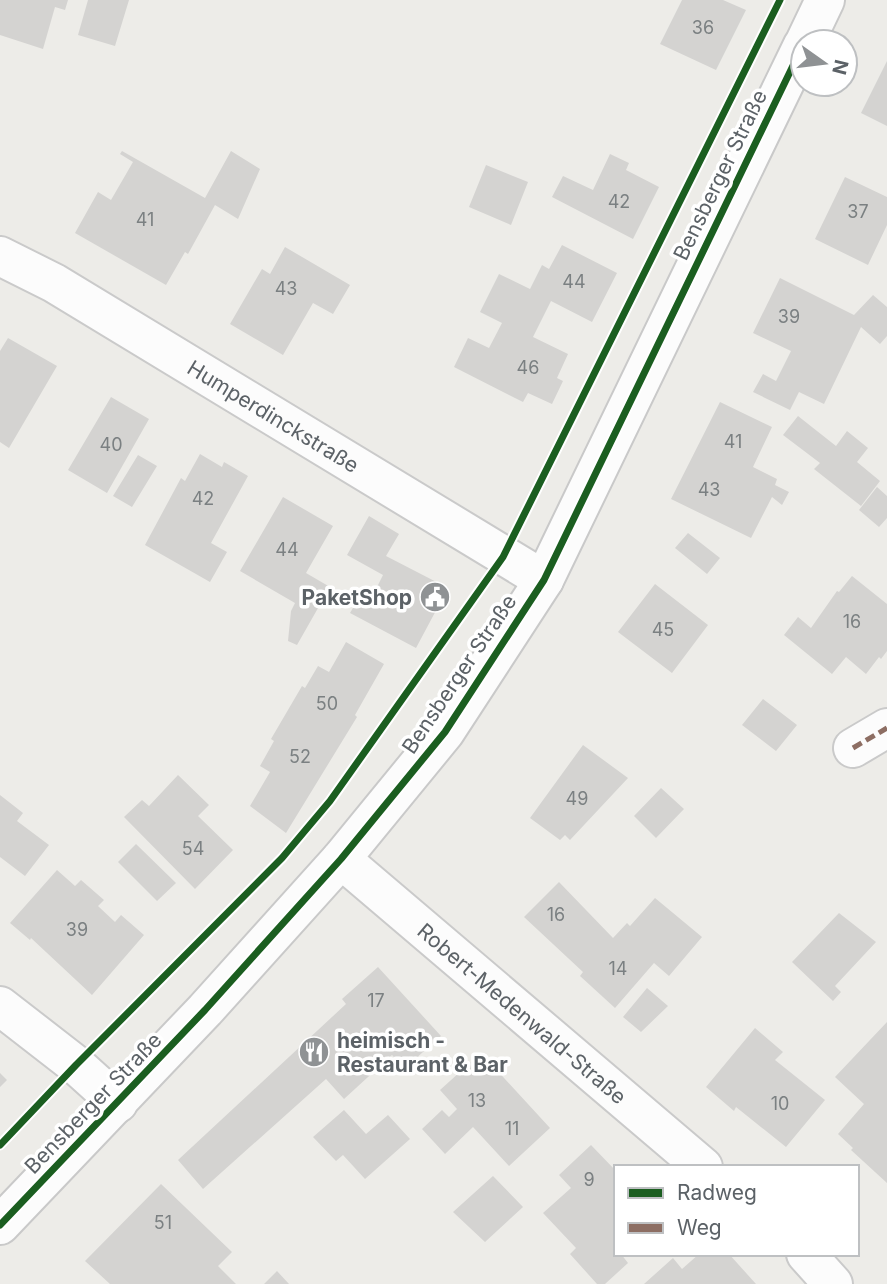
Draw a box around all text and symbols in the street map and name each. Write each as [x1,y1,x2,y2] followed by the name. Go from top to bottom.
[692,17,714,38] house number: 36
[789,28,859,98] north arrow
[827,57,853,77] text: N
[668,86,772,264] street label: Bensberger Straße
[608,191,630,212] house number: 42
[847,201,869,222] house number: 37
[136,209,154,230] house number: 41
[562,271,586,292] house number: 44
[275,278,297,299] house number: 43
[778,306,800,327] house number: 39
[183,355,364,477] street label: Humperdinckstraße
[517,357,539,378] house number: 46
[724,431,742,452] house number: 41
[100,434,122,455] house number: 40
[698,479,720,500] house number: 43
[192,488,214,509] house number: 42
[275,539,299,560] house number: 44
[418,580,452,614] public building icon: PaketShop
[302,585,412,610] place label: PaketShop
[397,590,521,758] street label: Bensberger Straße
[843,611,861,632] house number: 16
[652,619,674,640] house number: 45
[316,693,338,714] house number: 50
[289,746,311,767] house number: 52
[566,788,588,809] house number: 49
[182,838,204,859] house number: 54
[547,904,565,925] house number: 16
[413,918,632,1109] street label: Robert-Medenwald-Straße
[66,919,88,940] house number: 39
[609,958,627,979] house number: 14
[367,990,385,1011] house number: 17
[19,1027,167,1179] street label: Bensberger Straße
[337,1028,508,1077] place label: heimisch - Restaurant & Bar
[297,1035,331,1069] restaurant icon: heimisch - Restaurant & Bar
[468,1090,486,1111] house number: 13
[771,1093,789,1114] house number: 10
[505,1118,519,1139] house number: 11
[614,1165,859,1256] legend
[583,1169,595,1190] house number: 9
[677,1180,757,1205] text: Radweg
[154,1212,172,1233] house number: 51
[677,1215,722,1240] text: Weg

